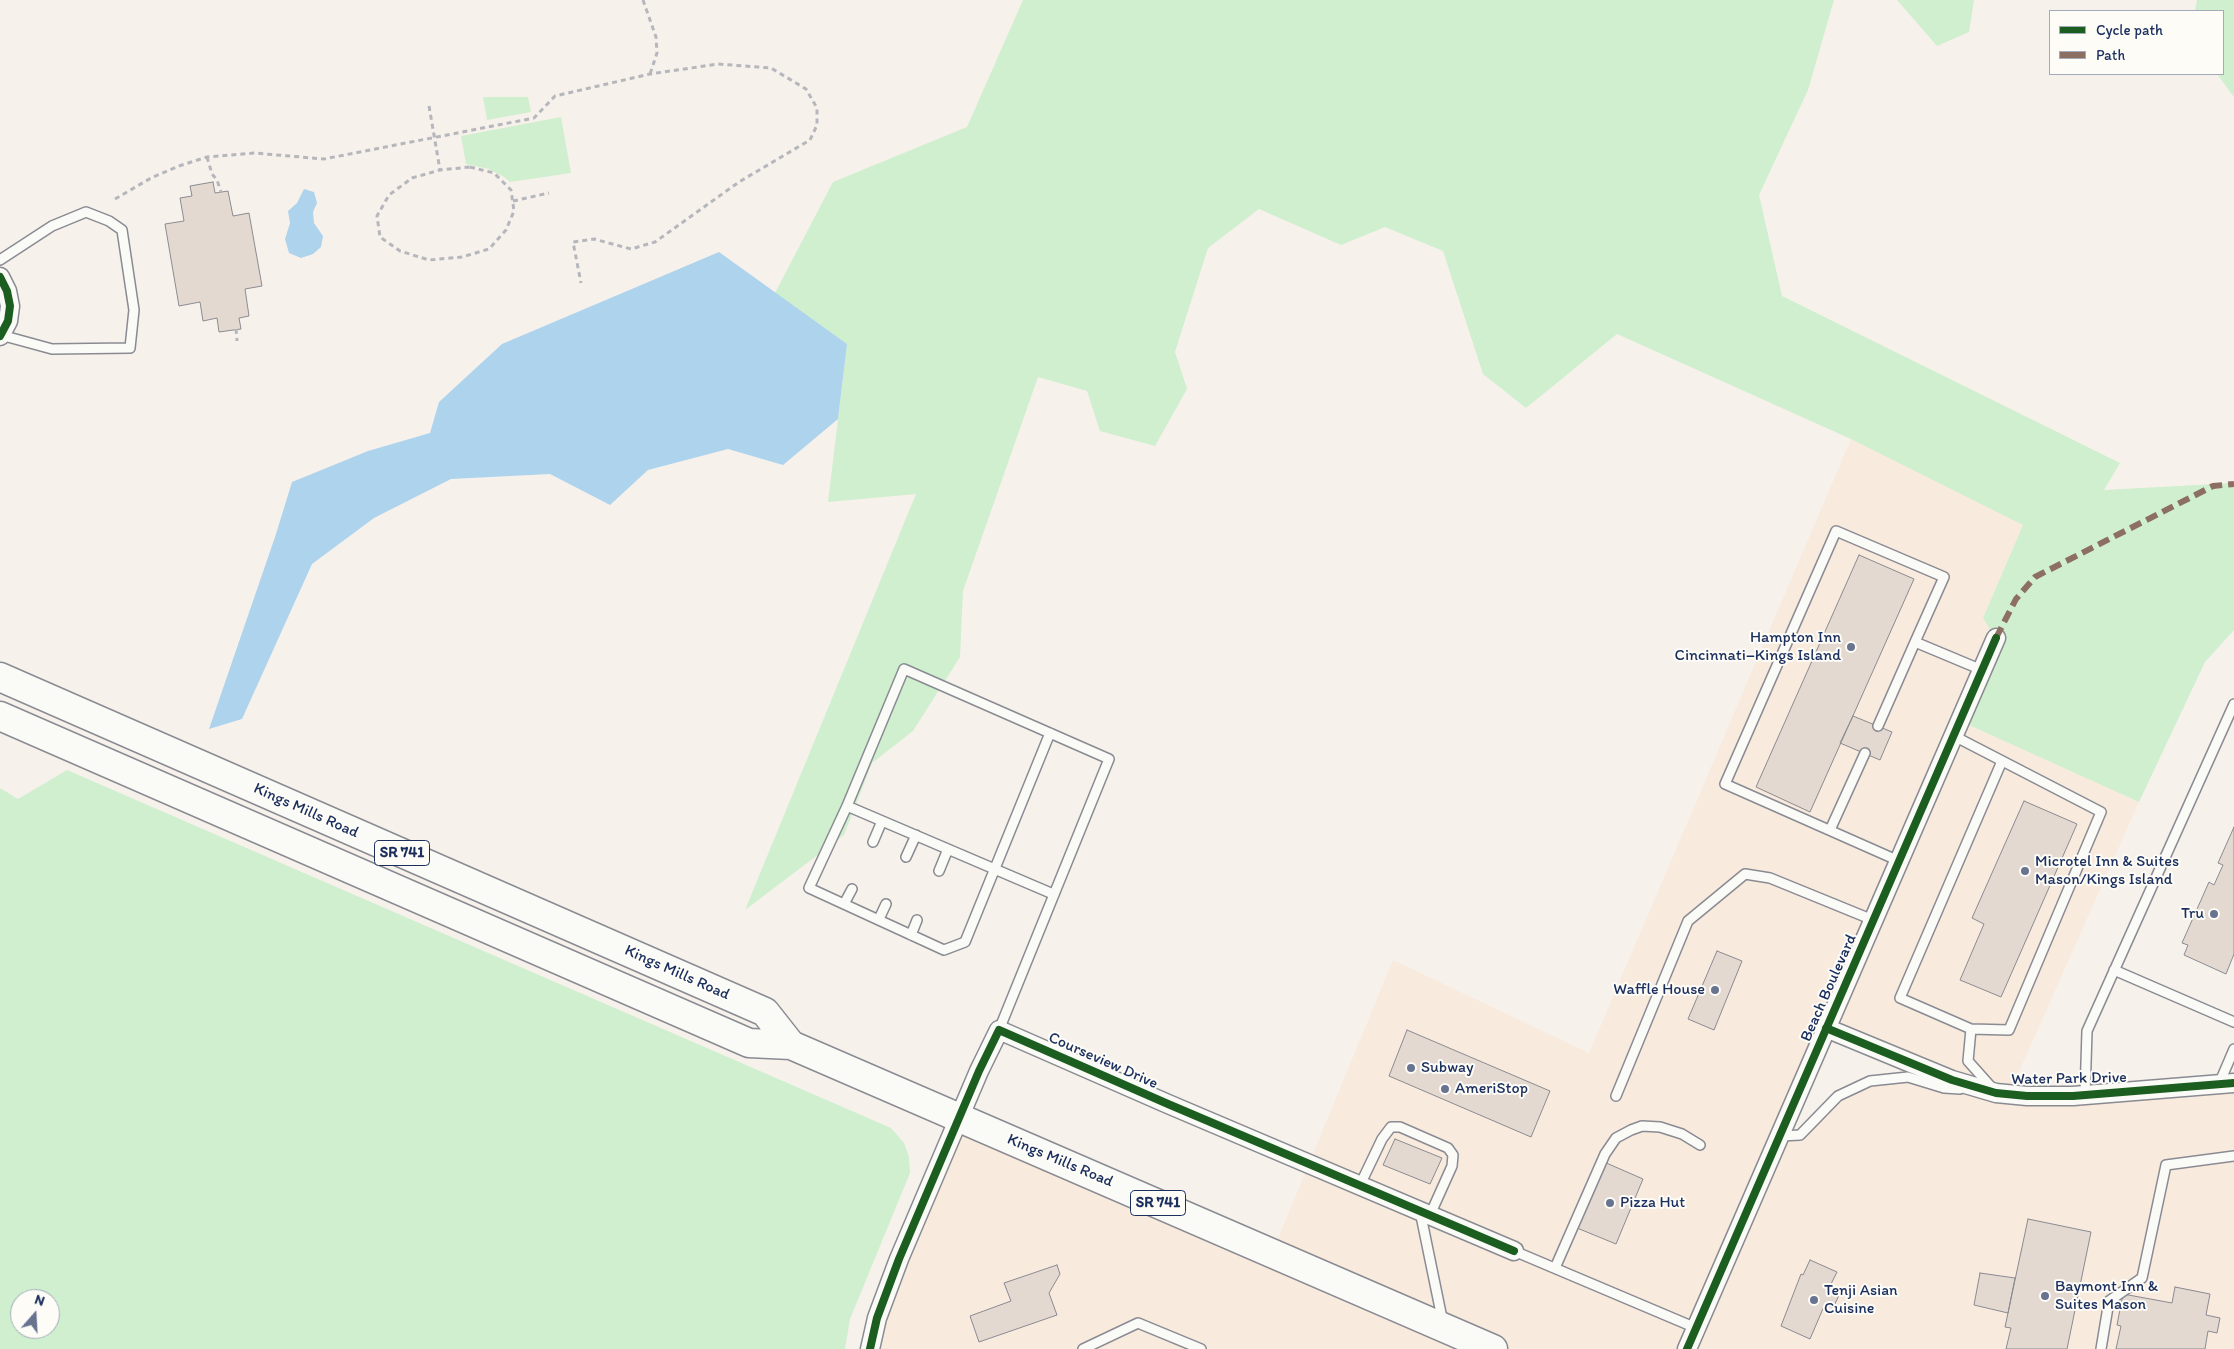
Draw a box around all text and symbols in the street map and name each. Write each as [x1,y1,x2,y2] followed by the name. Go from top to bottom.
[2049,10,2224,75] legend
[2096,21,2163,39] text: Cycle path
[2096,46,2125,64] text: Path
[1675,628,1841,666] place label: Hampton Inn Cincinnati–Kings Island
[1845,641,1857,653] marker: Hampton Inn Cincinnati–Kings Island
[250,779,362,843] street label: Kings Mills Road
[374,840,430,866] road number: SR 741
[2035,852,2179,890] place label: Microtel Inn & Suites Mason/Kings Island
[2019,865,2031,877] marker: Microtel Inn & Suites Mason/Kings Island
[2181,904,2204,924] place label: Tru
[2208,908,2220,920] marker: Tru
[1797,931,1861,1045] street label: Beach Boulevard
[621,941,733,1005] street label: Kings Mills Road
[1613,980,1705,1000] place label: Waffle House
[1709,984,1721,996] marker: Waffle House
[1045,1028,1161,1094] street label: Courseview Drive
[1421,1058,1473,1078] place label: Subway
[1405,1062,1417,1074] marker: Subway
[2011,1068,2127,1090] street label: Water Park Drive
[1455,1079,1528,1099] place label: AmeriStop
[1439,1083,1451,1095] marker: AmeriStop
[1004,1130,1116,1192] street label: Kings Mills Road
[1130,1190,1186,1216] road number: SR 741
[1620,1193,1685,1213] place label: Pizza Hut
[1604,1197,1616,1209] marker: Pizza Hut
[2055,1277,2158,1315] place label: Baymont Inn & Suites Mason
[1824,1281,1898,1319] place label: Tenji Asian Cuisine
[10,1289,60,1339] north arrow
[2039,1290,2051,1302] marker: Baymont Inn & Suites Mason
[32,1291,47,1310] text: N
[1808,1294,1820,1306] marker: Tenji Asian Cuisine

